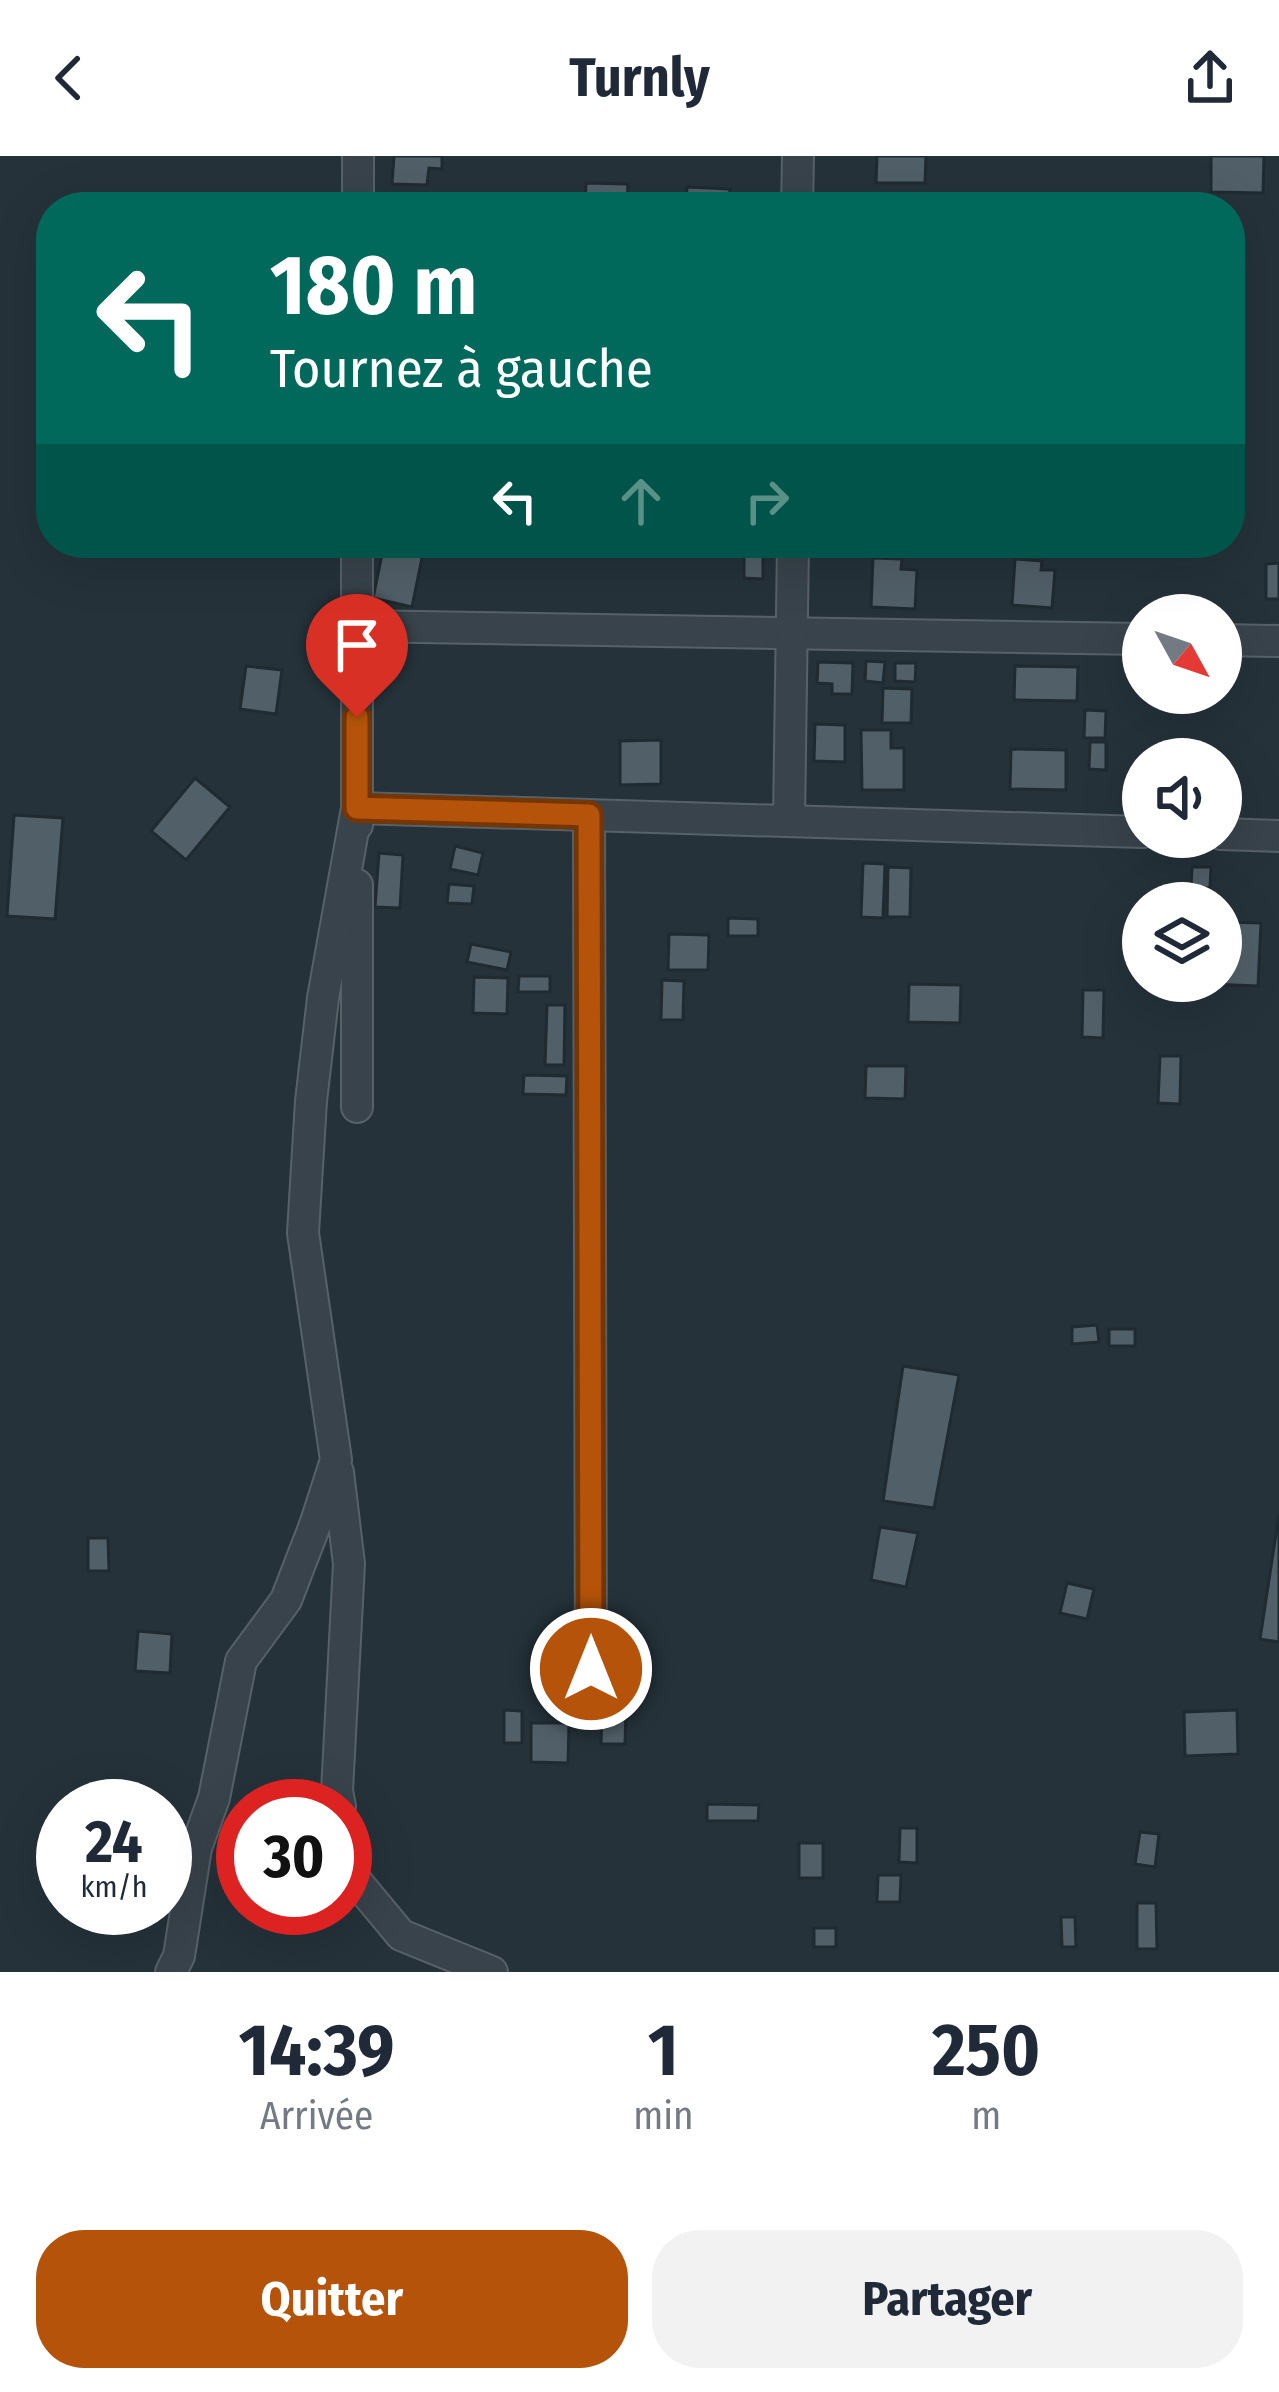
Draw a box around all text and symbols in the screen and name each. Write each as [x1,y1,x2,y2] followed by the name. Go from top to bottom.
[36,45,102,111] icon: back
[1177,45,1243,111] icon: share
[569,46,710,110] text: Turnly
[270,235,477,336] text: 180 m
[72,240,228,396] icon: left
[270,337,653,401] text: Tournez à gauche
[482,468,548,534] icon: left
[608,468,674,534] icon: ahead
[734,468,800,534] icon: right
[306,594,408,717] pin
[1122,594,1242,714] north arrow
[1122,594,1242,1002] map controls
[324,612,390,678] icon: arrive
[1122,738,1242,858] button: sound
[1122,882,1242,1002] button: layers
[528,1606,654,1732] position arrow
[216,1779,372,1935] speed limit sign: 30
[85,1806,143,1878] text: 24
[81,1869,147,1905] text: km/h
[239,2008,394,2094] text: 14:39
[648,2008,679,2094] text: 1
[932,2008,1040,2094] text: 250
[260,2093,373,2139] text: Arrivée
[633,2093,694,2139] text: min
[971,2093,1001,2139] text: m
[36,2230,628,2368] button: Quitter
[652,2230,1243,2368] button: Partager

